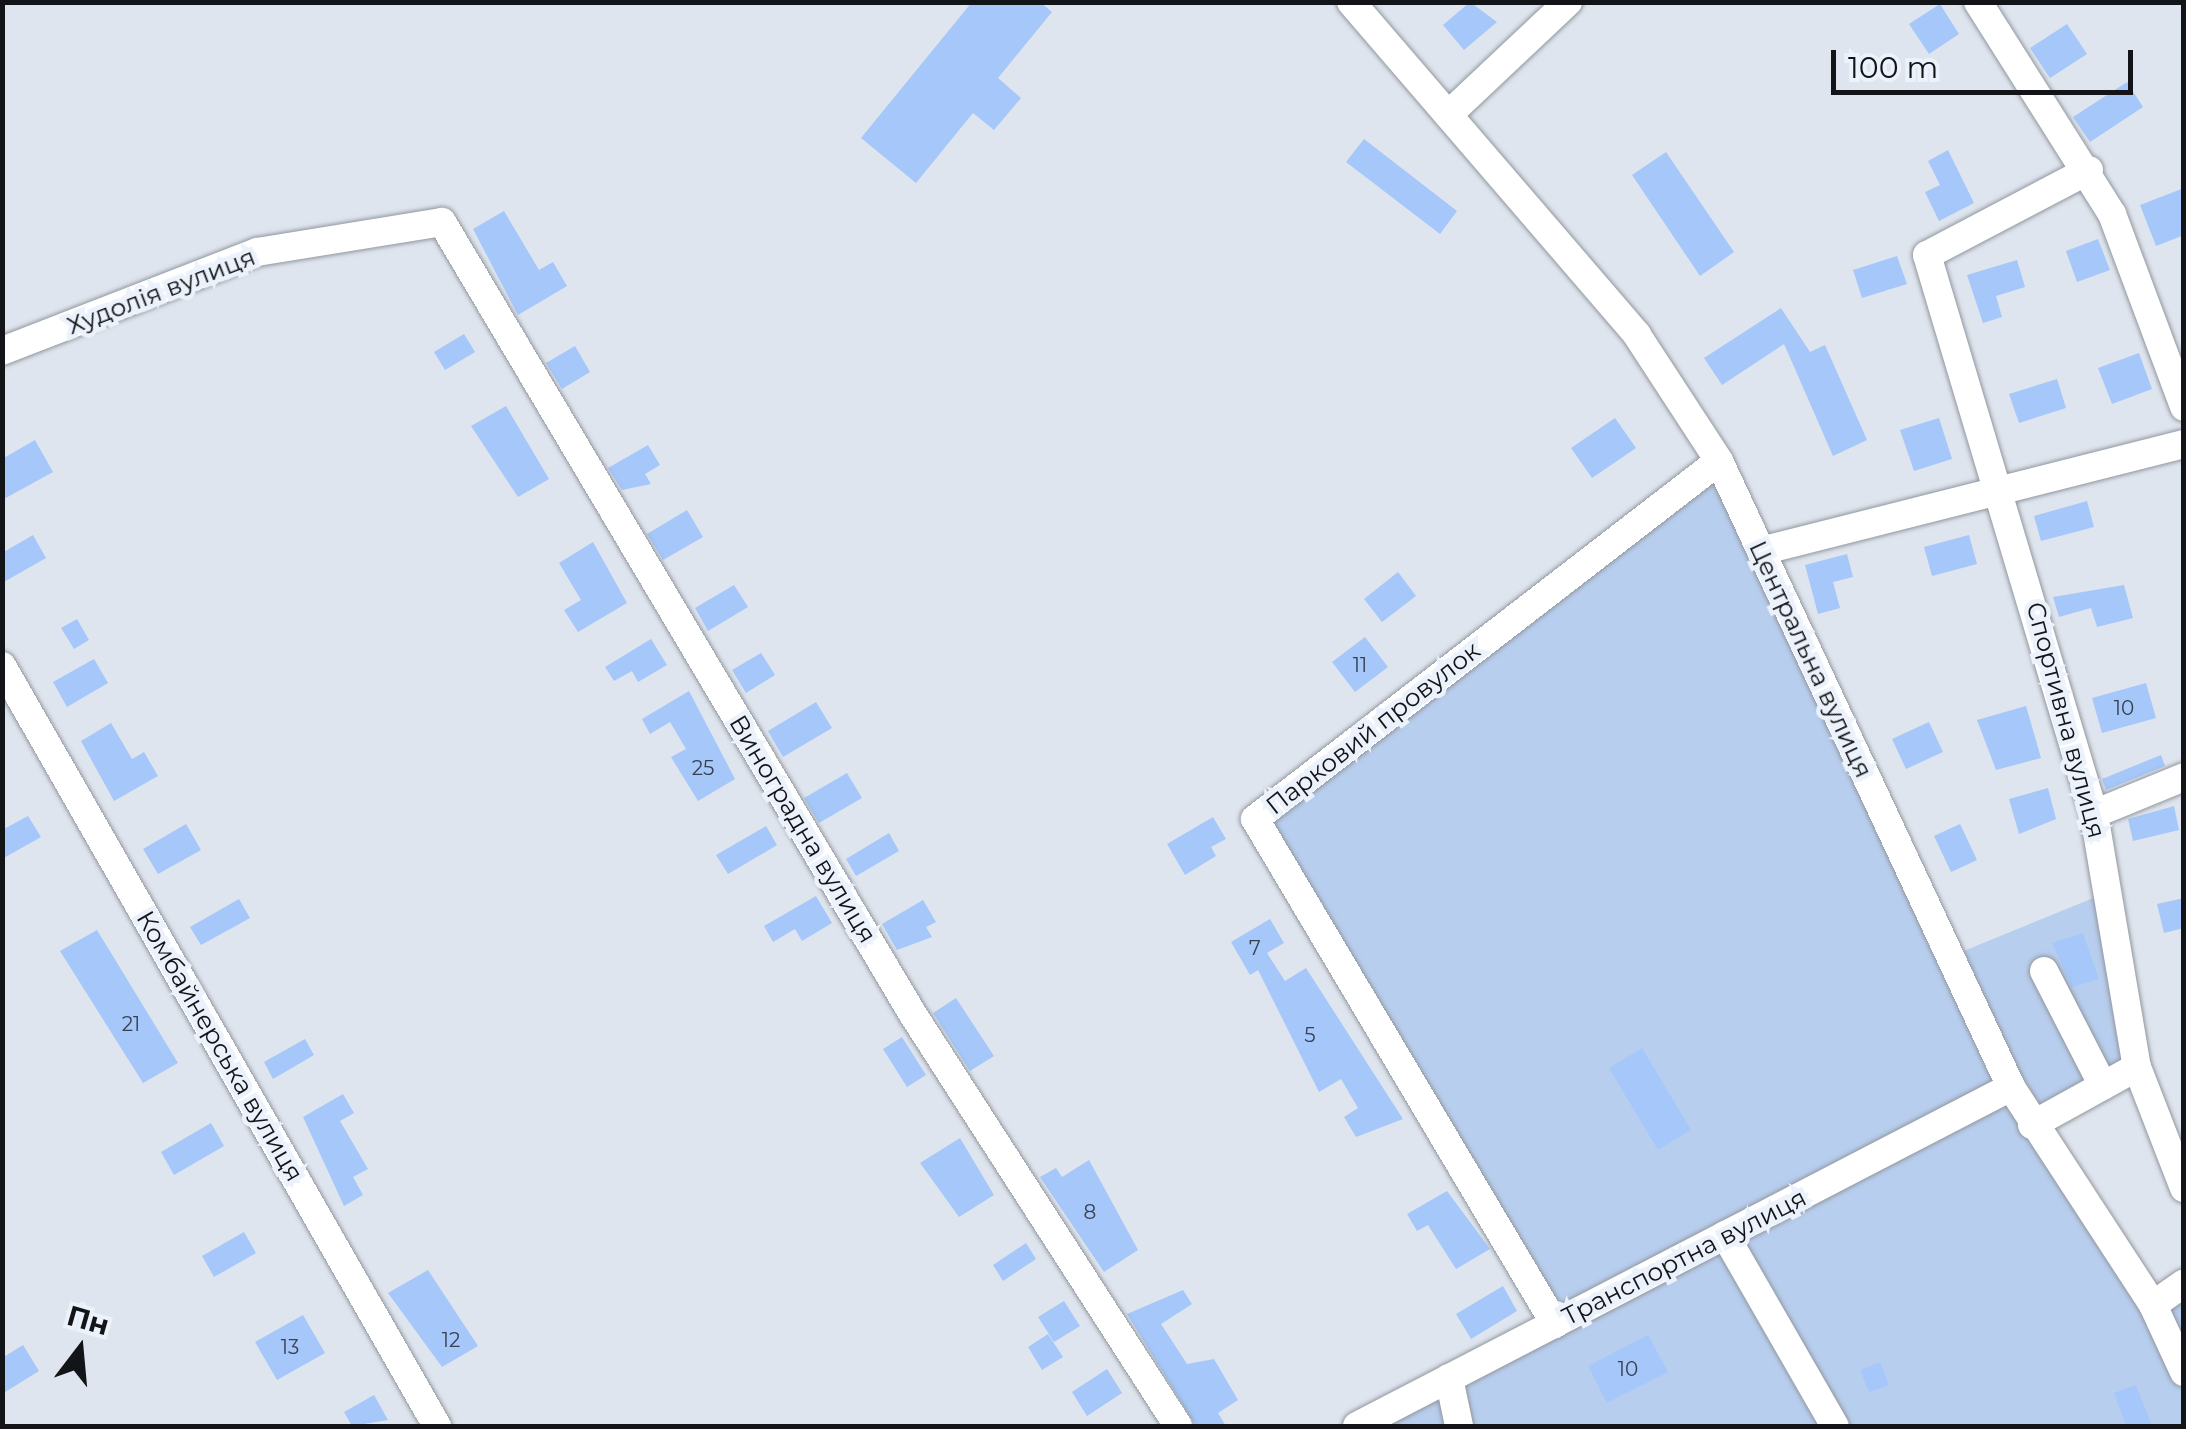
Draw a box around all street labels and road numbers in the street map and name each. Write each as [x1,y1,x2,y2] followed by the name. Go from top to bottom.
[63,241,259,341] street label: Худолія вулиця
[1743,536,1879,782] street label: Центральна вулиця
[2020,599,2112,841] street label: Спортивна вулиця
[1260,635,1486,821] street label: Парковий провулок
[723,710,883,948] street label: Виноградна вулиця
[130,905,310,1187] street label: Комбайнерська вулиця
[1557,1182,1811,1332] street label: Транспортна вулиця

